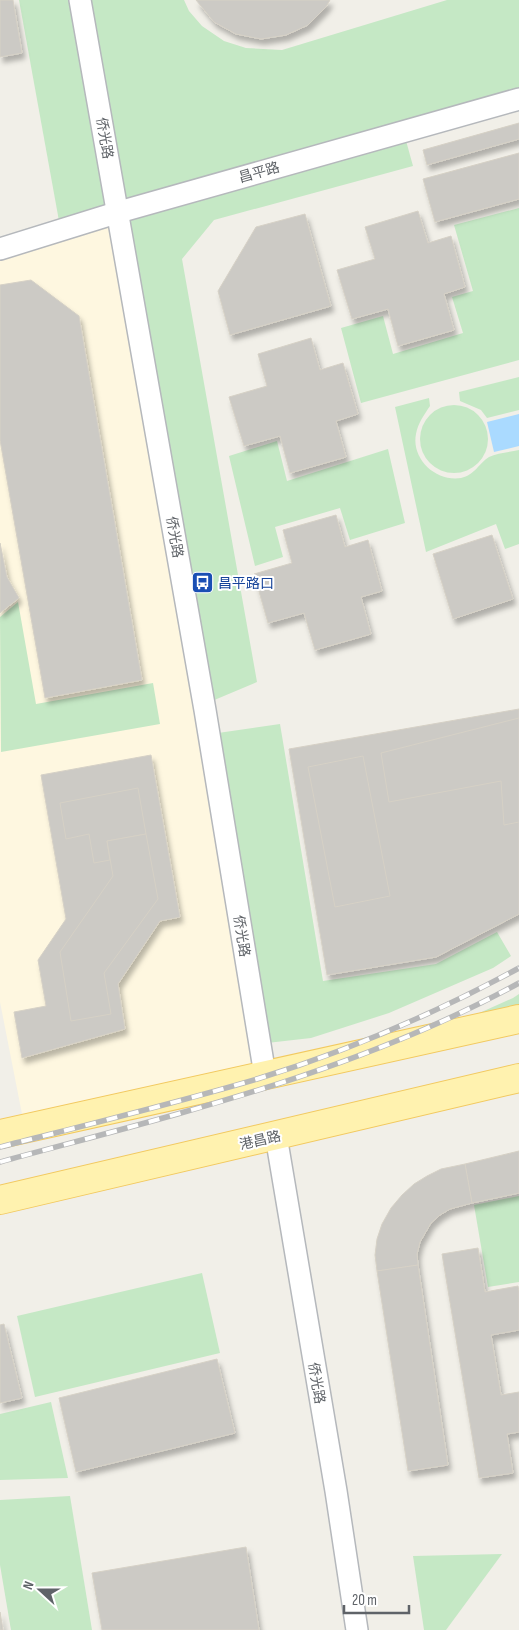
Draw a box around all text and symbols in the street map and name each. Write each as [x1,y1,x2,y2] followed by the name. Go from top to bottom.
[92,116,117,160] street label: 侨光路
[237,159,282,186] street label: 昌平路
[162,515,187,559] street label: 侨光路
[190,571,214,595] bus stop icon: 昌平路口
[218,575,274,592] place label: 昌平路口
[230,914,253,958] street label: 侨光路
[238,1127,282,1153] street label: 港昌路
[304,1361,329,1405] street label: 侨光路
[15,1565,65,1615] north arrow
[19,1579,38,1592] text: N
[344,1582,409,1614] scale bar
[352,1591,377,1610] text: 20 m

